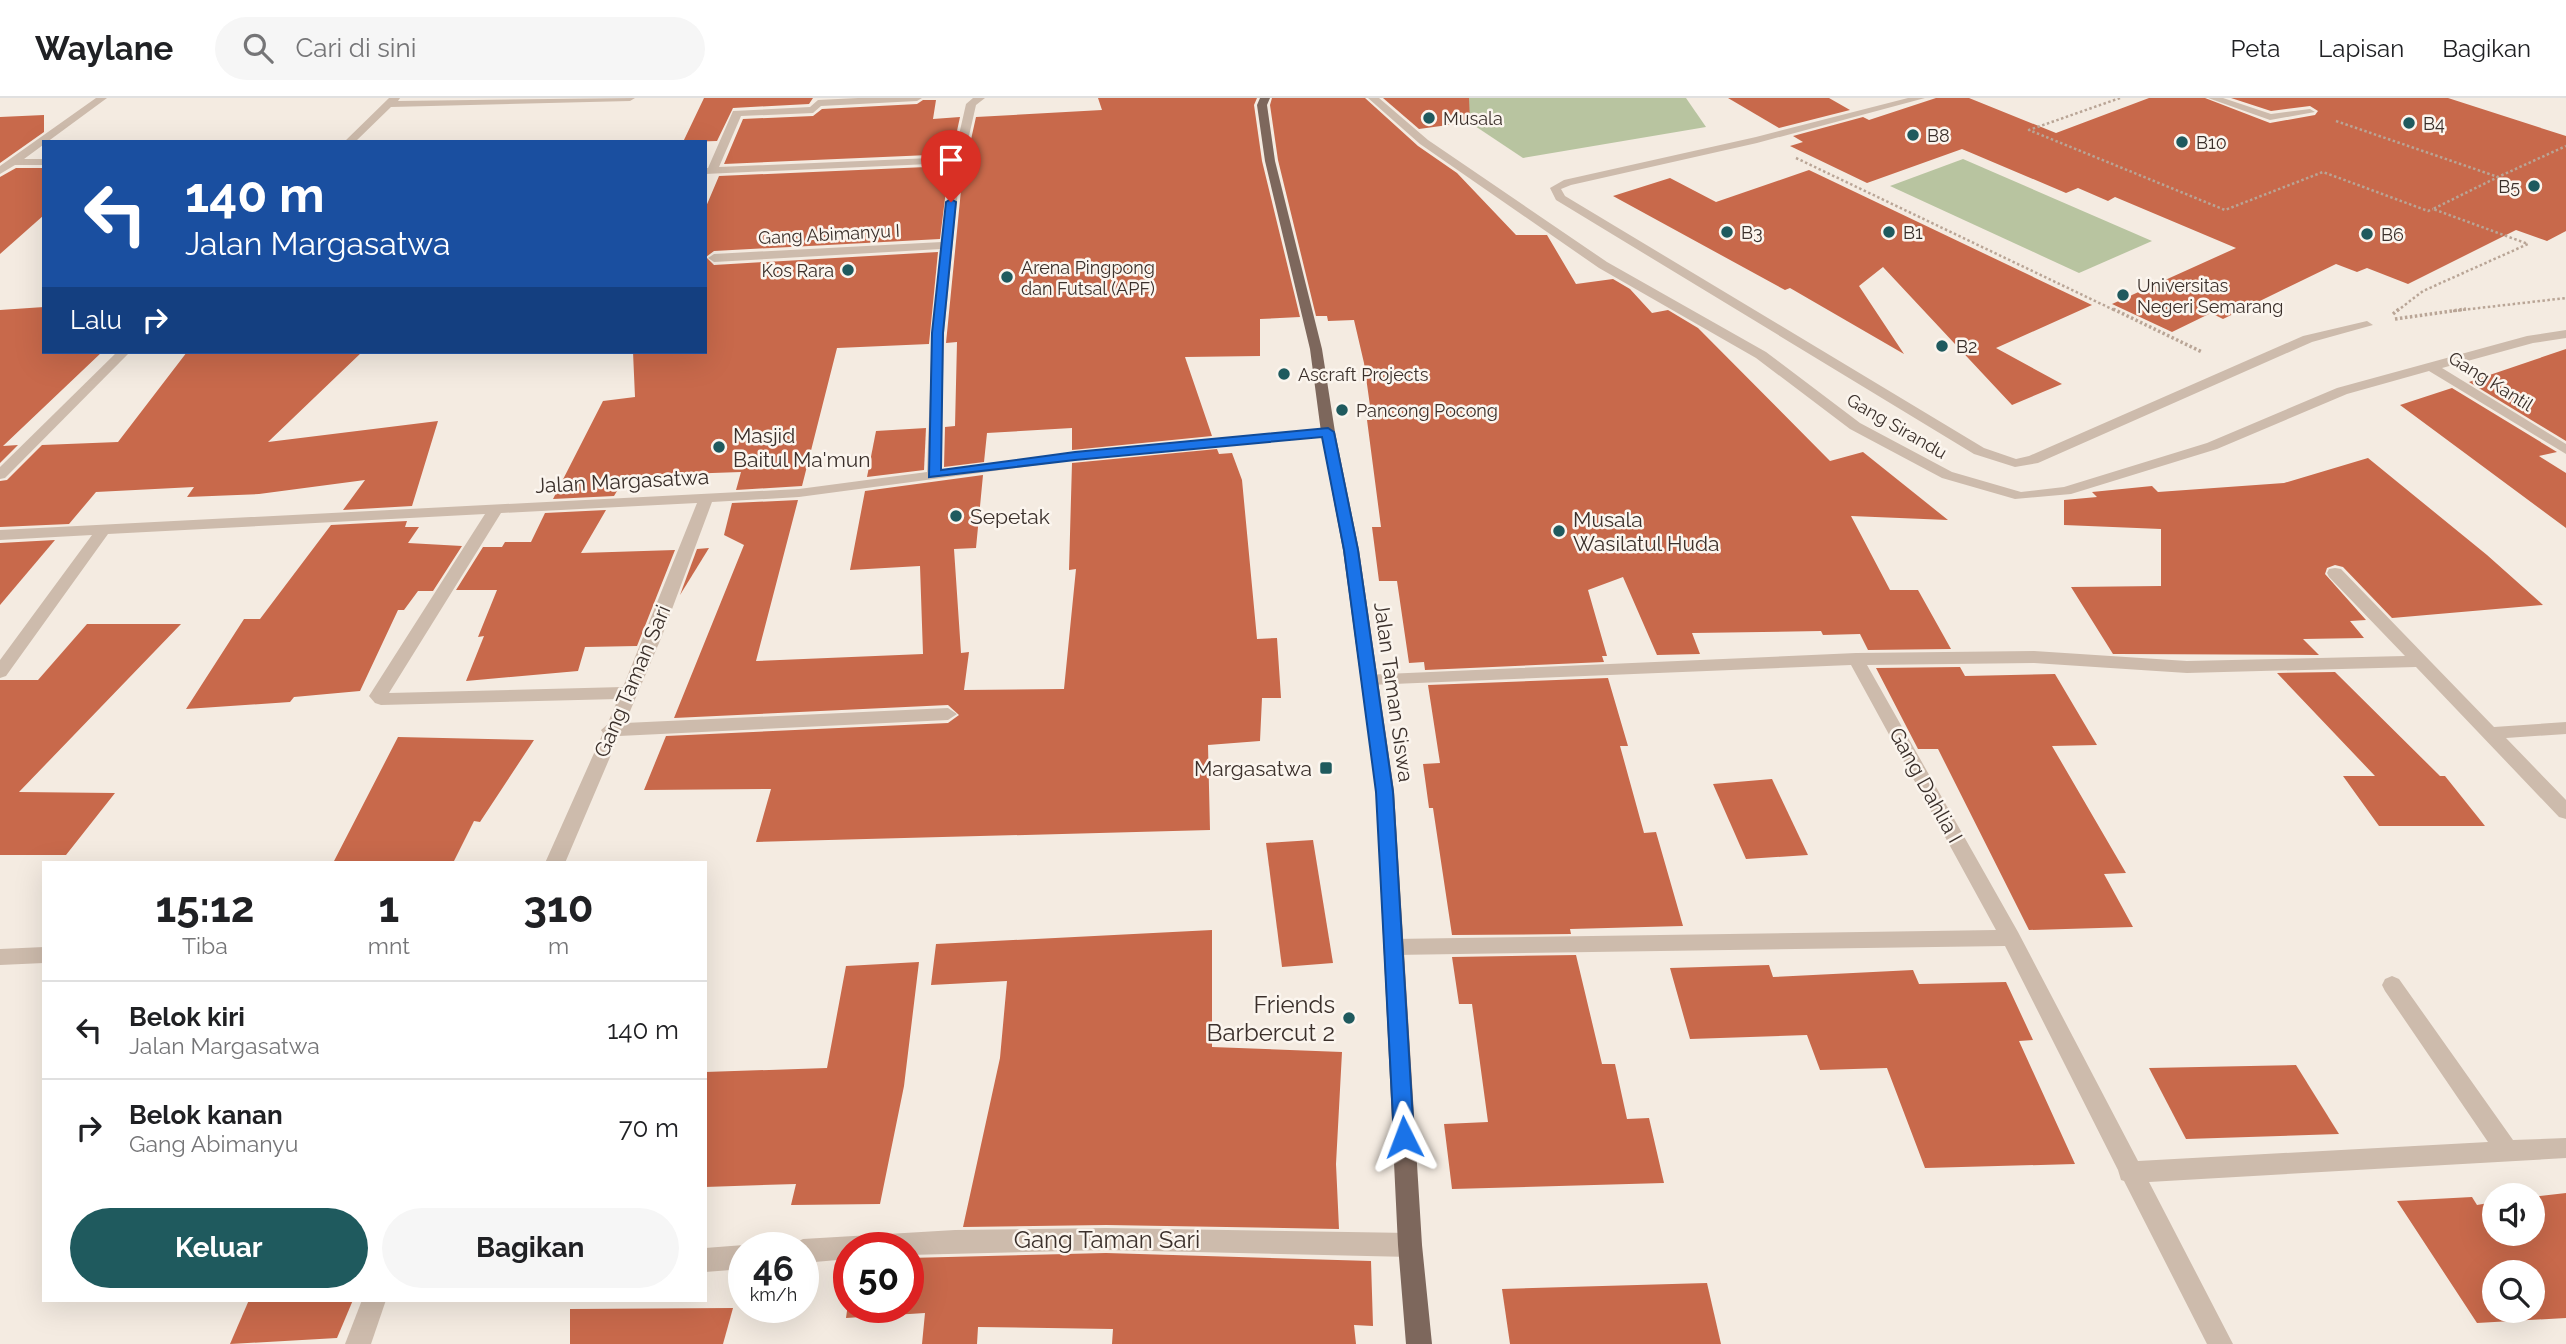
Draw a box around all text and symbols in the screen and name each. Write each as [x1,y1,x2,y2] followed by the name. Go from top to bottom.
[215,17,705,80] search box
[35,29,173,68] text: Waylane
[239,29,277,67] icon: search
[295,33,416,63] text: Cari di sini
[2231,34,2280,63] text: Peta
[2318,34,2404,63] text: Lapisan
[2442,34,2531,63] text: Bagikan
[1443,108,1503,129] place label: Musala
[1421,110,1437,126] marker: Musala
[2423,113,2445,134] place label: B4
[2401,115,2417,131] marker: B4
[1927,125,1950,146] place label: B8
[1905,127,1921,143] marker: B8
[921,130,981,202] pin
[2196,132,2227,153] place label: B10
[2174,134,2190,150] marker: B10
[932,141,970,179] icon: arrive
[185,166,325,223] text: 140 m
[70,168,161,259] icon: left
[2498,176,2520,197] place label: B5
[2526,178,2542,194] marker: B5
[758,220,900,248] street label: Gang Abimanyu I
[1741,222,1763,243] place label: B3
[1903,222,1923,243] place label: B1
[1719,224,1735,240] marker: B3
[1881,224,1897,240] marker: B1
[2381,224,2404,245] place label: B6
[185,225,450,262] text: Jalan Margasatwa
[2359,226,2375,242] marker: B6
[1021,257,1155,299] place label: Arena Pingpong dan Futsal (APF)
[761,260,834,281] place label: Kos Rara
[840,262,856,278] marker: Kos Rara
[999,269,1015,285] marker: Arena Pingpong dan Futsal (APF)
[2137,275,2283,317] place label: Universitas Negeri Semarang
[2115,287,2131,303] marker: Universitas Negeri Semarang
[136,301,174,339] icon: right
[70,305,122,335] text: Lalu
[1956,336,1977,357] place label: B2
[1934,338,1950,354] marker: B2
[2445,347,2537,415] street label: Gang Kantil
[1298,364,1429,385] place label: Ascraft Projects
[1276,366,1292,382] marker: Ascraft Projects
[1843,389,1951,463] street label: Gang Sirandu
[1356,400,1498,421] place label: Pancong Pocong
[1334,402,1350,418] marker: Pancong Pocong
[733,423,871,472] place label: Masjid Baitul Ma'mun
[711,439,727,455] marker: Masjid Baitul Ma'mun
[534,464,710,498] street label: Jalan Margasatwa
[970,504,1050,529] place label: Sepetak
[1573,507,1720,556] place label: Musala Wasilatul Huda
[948,508,964,524] marker: Sepetak
[1551,523,1567,539] marker: Musala Wasilatul Huda
[1369,600,1419,784] street label: Jalan Taman Siswa
[589,601,675,761] street label: Gang Taman Sari
[1884,723,1968,847] street label: Gang Dahlia I
[1194,756,1312,781] place label: Margasatwa
[1318,760,1334,776] marker: Margasatwa
[156,883,254,932] text: 15:12
[379,883,399,932] text: 1
[523,883,593,932] text: 310
[182,932,228,959] text: Tiba
[368,932,410,959] text: mnt
[548,932,569,959] text: m
[1206,990,1335,1047] place label: Friends Barbercut 2
[129,1002,245,1032] text: Belok kiri
[1341,1010,1357,1026] marker: Friends Barbercut 2
[70,1011,108,1049] icon: left
[607,1015,679,1045] text: 140 m
[129,1032,320,1059] text: Jalan Margasatwa
[129,1100,283,1130] text: Belok kanan
[1367,1100,1441,1174] position arrow
[70,1109,108,1147] icon: right
[619,1113,679,1143] text: 70 m
[129,1130,299,1157] text: Gang Abimanyu
[2482,1183,2545,1323] map controls
[2482,1183,2545,1246] button: sound
[70,1208,368,1288] button: Keluar
[382,1208,679,1288] button: Bagikan
[1014,1225,1200,1254] street label: Gang Taman Sari
[833,1232,924,1323] speed limit sign: 50
[753,1248,794,1289] text: 46
[2482,1260,2545,1323] button: search
[750,1284,797,1305] text: km/h

